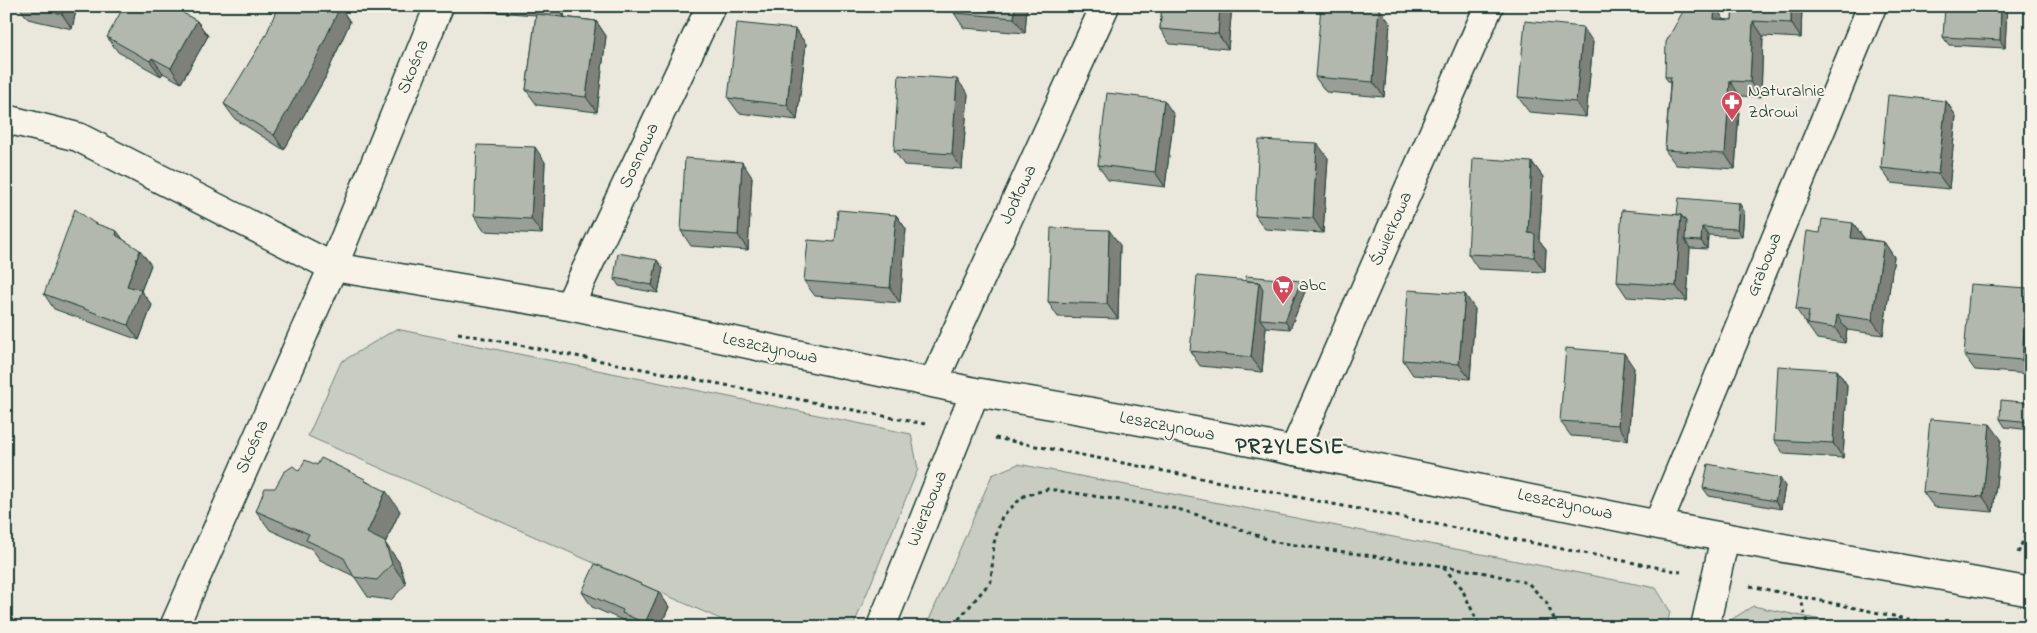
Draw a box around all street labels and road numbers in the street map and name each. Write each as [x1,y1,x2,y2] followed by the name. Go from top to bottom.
[391,36,437,98] street label: Skośna
[613,119,667,193] street label: Sosnowa
[994,161,1044,229] street label: Jodłowa
[1364,188,1420,270] street label: Świerkowa
[1740,229,1790,301] street label: Grabowa
[720,326,820,372] street label: Leszczynowa
[1117,405,1217,449] street label: Leszczynowa
[230,416,276,478] street label: Skośna
[901,467,955,551] street label: Wierzbowa
[1515,482,1615,528] street label: Leszczynowa

